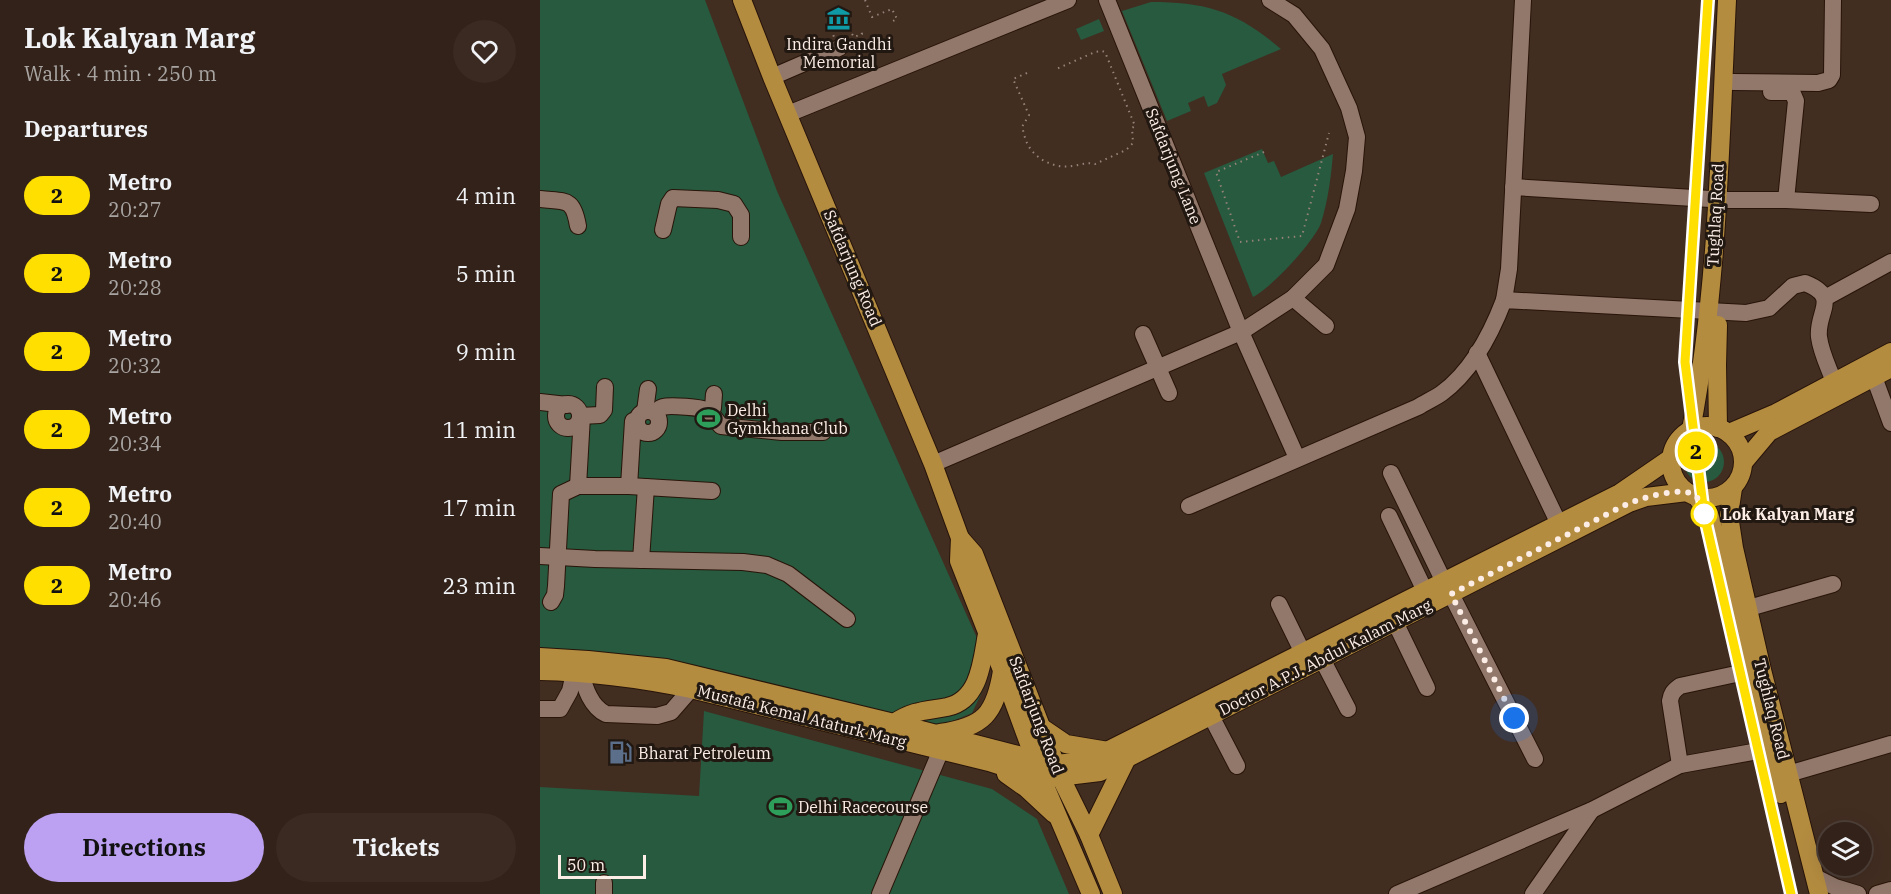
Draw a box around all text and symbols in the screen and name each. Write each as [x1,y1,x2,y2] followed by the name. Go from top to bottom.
[826,6,852,32] museum icon: Indira Gandhi Memorial
[24,19,256,56] text: Lok Kalyan Marg
[453,20,516,83] button: heart
[786,34,892,72] place label: Indira Gandhi Memorial
[24,60,217,87] text: Walk · 4 min · 250 m
[1142,105,1206,227] street label: Safdarjung Lane
[24,114,148,143] text: Departures
[1702,162,1728,267] street label: Tughlaq Road
[108,167,172,196] text: Metro
[51,181,63,209] text: 2
[456,181,516,210] text: 4 min
[108,196,162,223] text: 20:27
[819,207,887,330] street label: Safdarjung Road
[108,245,172,274] text: Metro
[51,259,63,287] text: 2
[456,259,516,288] text: 5 min
[108,274,162,301] text: 20:28
[108,323,172,352] text: Metro
[51,337,63,365] text: 2
[456,337,516,366] text: 9 min
[108,352,162,379] text: 20:32
[727,400,848,438] place label: Delhi Gymkhana Club
[108,401,172,430] text: Metro
[696,406,722,432] sports icon: Delhi Gymkhana Club
[51,415,63,443] text: 2
[443,415,516,444] text: 11 min
[108,430,162,457] text: 20:34
[1676,432,1716,470] line badge: 2
[1690,437,1702,465] text: 2
[108,479,172,508] text: Metro
[51,493,63,521] text: 2
[443,493,516,522] text: 17 min
[1691,501,1717,527] marker: Lok Kalyan Marg
[1722,504,1855,524] place label: Lok Kalyan Marg
[108,508,162,535] text: 20:40
[108,557,172,586] text: Metro
[51,571,63,599] text: 2
[443,571,516,600] text: 23 min
[108,586,162,613] text: 20:46
[1215,594,1435,720] street label: Doctor A.P.J. Abdul Kalam Marg
[1005,653,1069,777] street label: Safdarjung Road
[1750,656,1794,762] street label: Tughlaq Road
[695,680,909,752] street label: Mustafa Kemal Ataturk Marg
[1499,703,1529,733] your location
[607,740,633,766] fuel station icon: Bharat Petroleum
[638,743,771,763] place label: Bharat Petroleum
[767,794,793,820] sports icon: Delhi Racecourse
[798,797,928,817] place label: Delhi Racecourse
[24,813,264,882] button: Directions
[276,813,516,882] button: Tickets
[1818,822,1872,876] map controls
[1818,822,1872,876] button: layers
[558,852,646,880] scale bar
[567,855,605,875] text: 50 m

